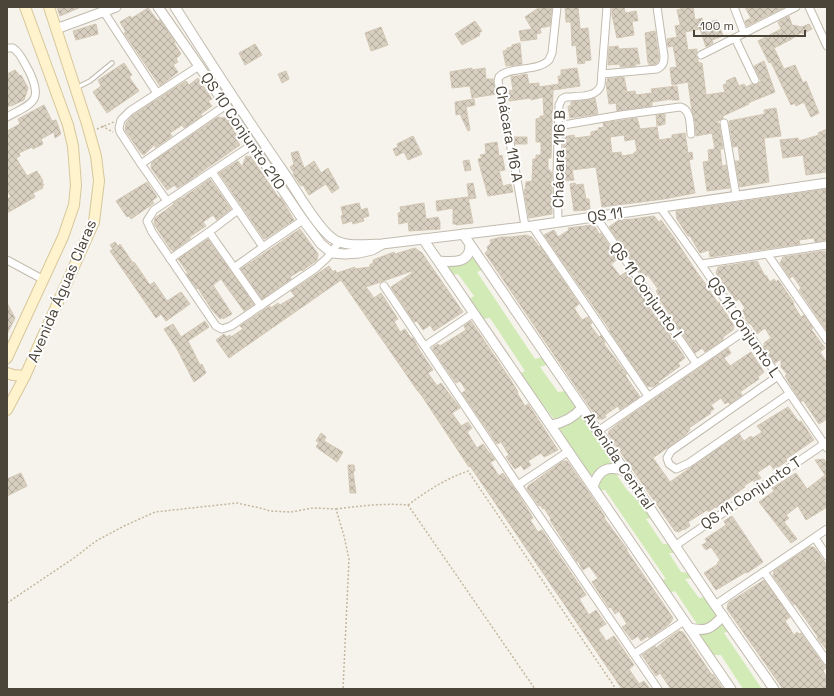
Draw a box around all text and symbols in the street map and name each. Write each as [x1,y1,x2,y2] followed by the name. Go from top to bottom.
[694,12,805,38] scale bar
[700,18,734,34] text: 100 m
[197,68,290,193] street label: QS 10 Conjunto 210
[492,84,527,184] street label: Chácara 116 A
[548,110,569,208] street label: Chácara 116 B
[586,203,624,226] street label: QS 11
[23,217,100,365] street label: Avenida Águas Claras
[606,238,687,341] street label: QS 11 Conjunto I
[704,273,785,381] street label: QS 11 Conjunto L
[580,409,659,513] street label: Avenida Central
[697,452,805,533] street label: QS 11 Conjunto T

